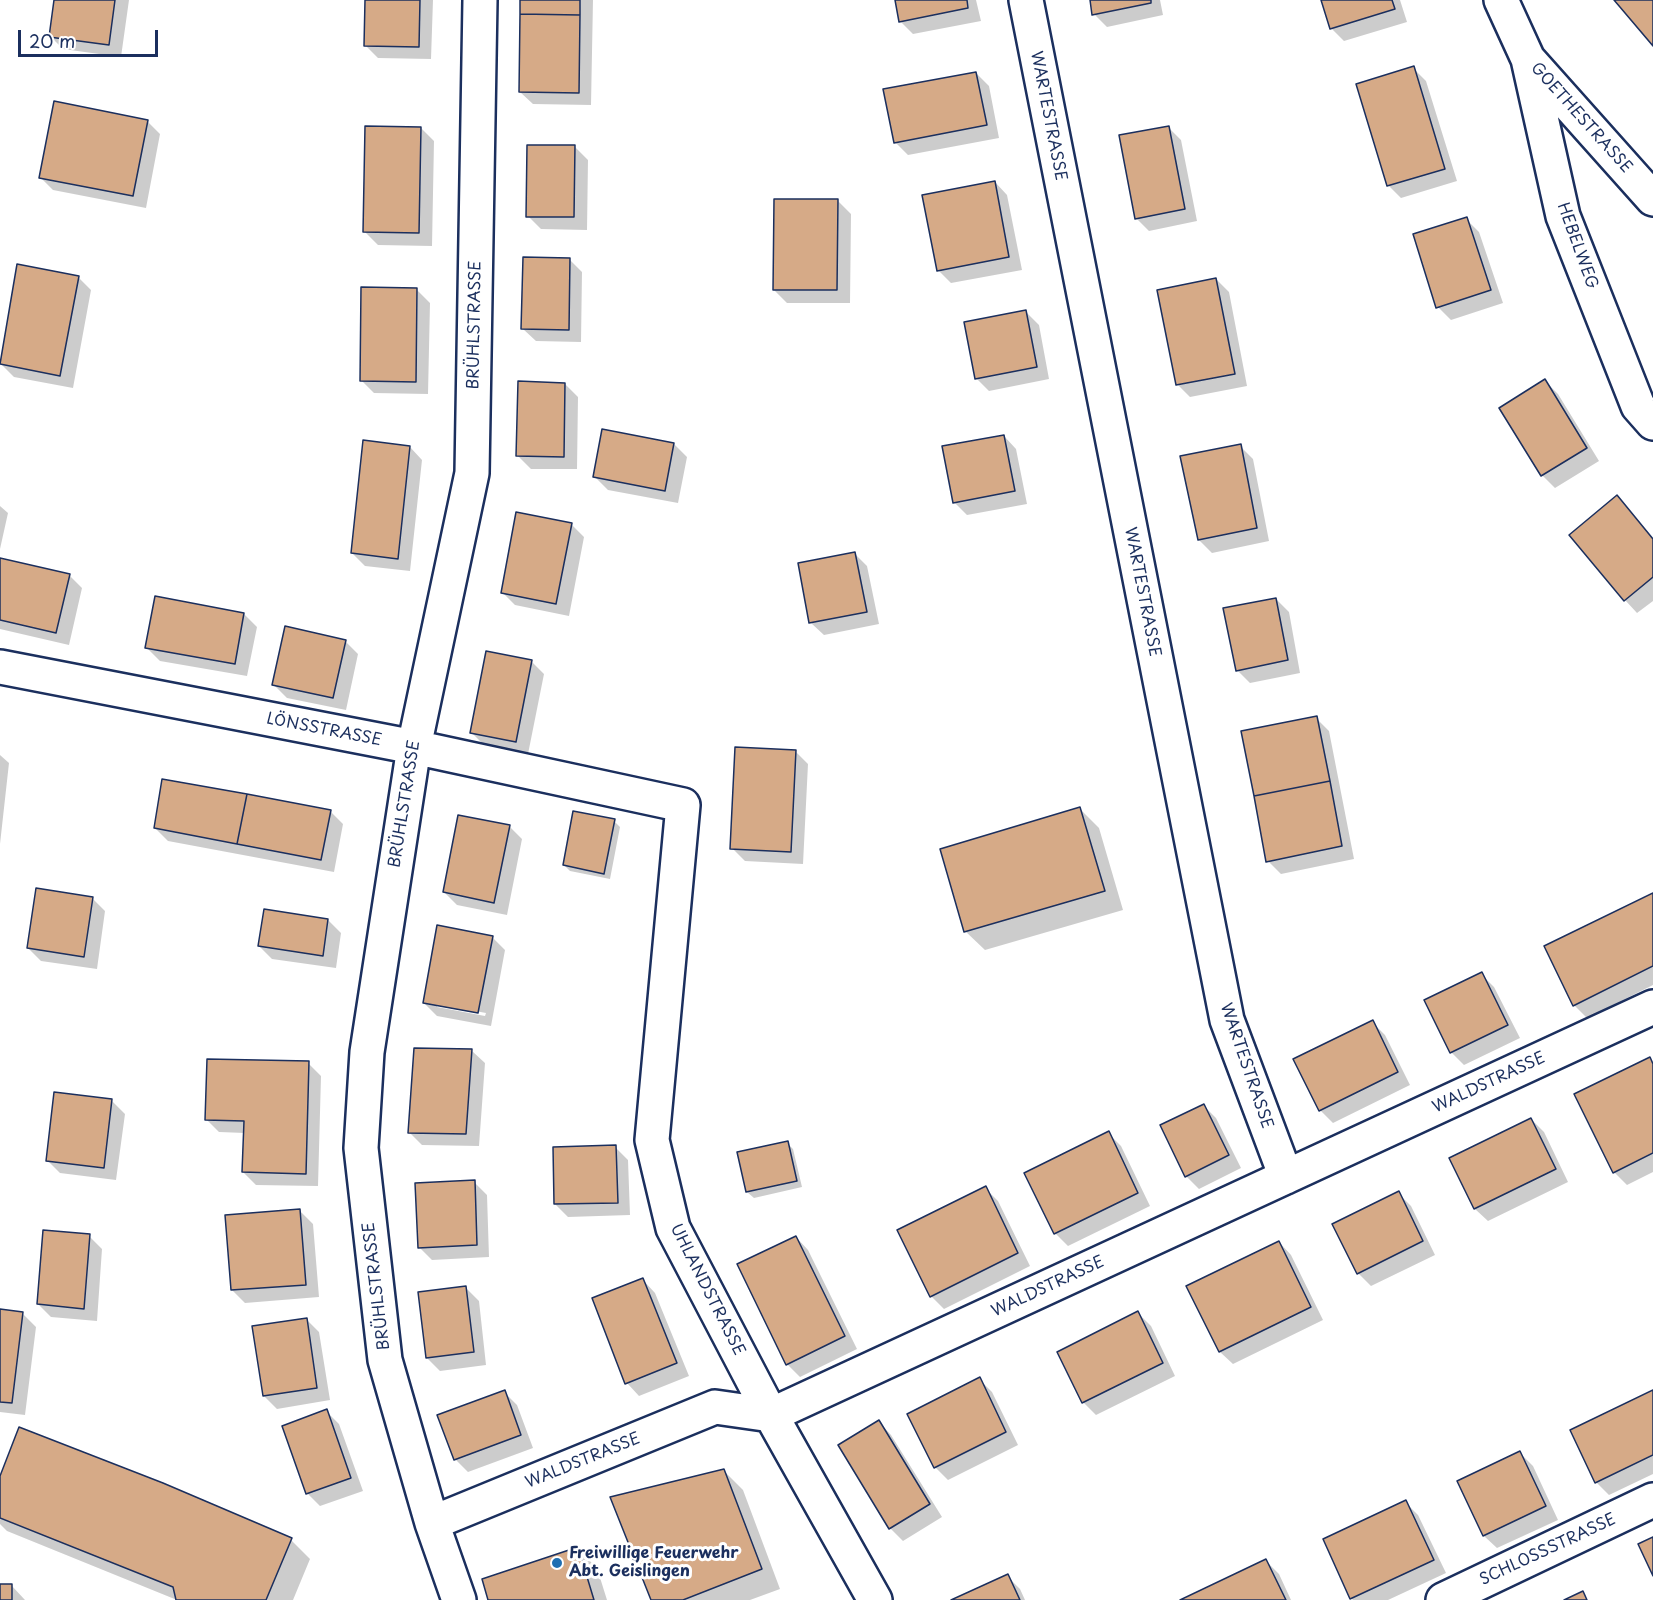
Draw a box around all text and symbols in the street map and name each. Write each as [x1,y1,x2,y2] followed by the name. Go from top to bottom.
[21,18,160,56] scale bar
[29,27,75,54] text: 20 m
[1026,49,1070,183] street label: WARTESTRASSE
[1526,59,1636,177] street label: GOETHESTRASSE
[1553,200,1601,292] street label: HEBELWEG
[464,260,486,390] street label: BRÜHLSTRASSE
[1120,525,1164,659] street label: WARTESTRASSE
[265,709,383,751] street label: LÖNSSTRASSE
[385,739,425,869] street label: BRÜHLSTRASSE
[1215,1001,1277,1131] street label: WARTESTRASSE
[1430,1048,1548,1118] street label: WALDSTRASSE
[360,1221,394,1351] street label: BRÜHLSTRASSE
[666,1221,748,1359] street label: UHLANDSTRASSE
[989,1252,1107,1322] street label: WALDSTRASSE
[523,1429,643,1493] street label: WALDSTRASSE
[1477,1510,1619,1590] street label: SCHLOSSSTRASSE
[569,1544,739,1582] place label: Freiwillige Feuerwehr Abt. Geislingen
[550,1556,564,1570] marker: Freiwillige Feuerwehr Abt. Geislingen

